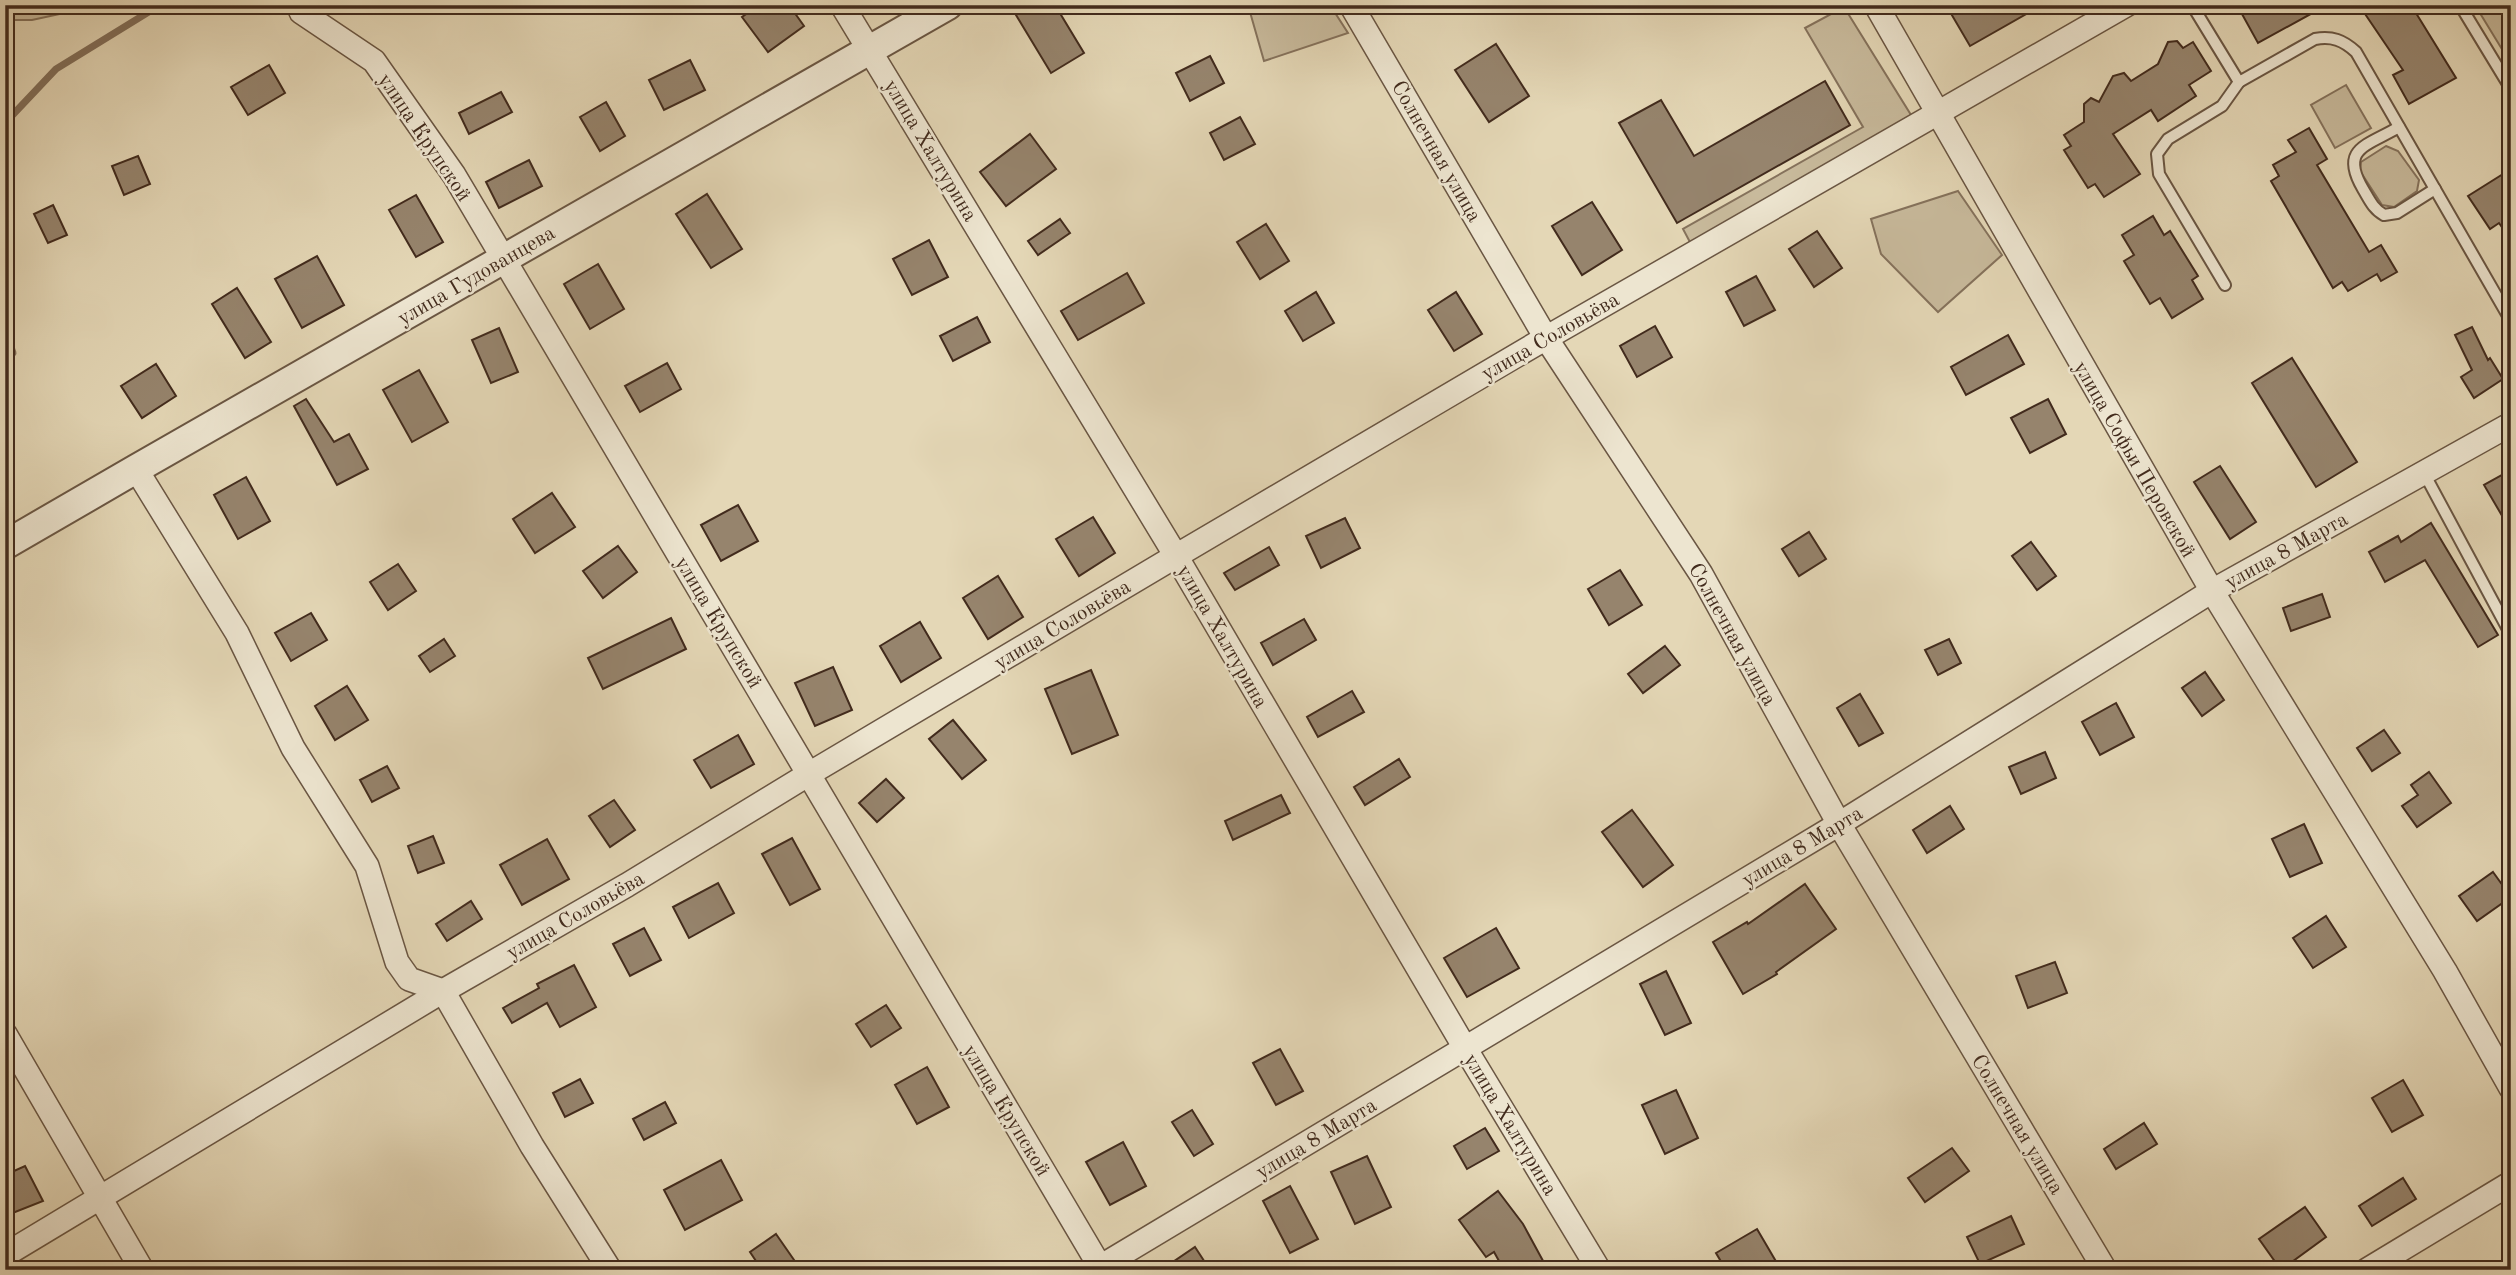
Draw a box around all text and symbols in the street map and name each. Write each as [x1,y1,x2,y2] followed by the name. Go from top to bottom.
[373,70,474,206] street label: улица Крупской
[879,76,980,225] street label: улица Халтурина
[1387,78,1485,226] street label: Солнечная улица
[395,223,559,330] street label: улица Гудованцева
[1478,289,1623,385] street label: улица Соловьёва
[2069,358,2199,562] street label: улица Софьи Перовской
[2222,509,2352,594] street label: улица 8 Марта
[670,553,765,692] street label: улица Крупской
[1684,560,1779,709] street label: Солнечная улица
[1172,562,1271,712] street label: улица Халтурина
[991,576,1135,674] street label: улица Соловьёва
[1739,803,1867,892] street label: улица 8 Марта
[503,868,648,964] street label: улица Соловьёва
[958,1041,1053,1180] street label: улица Крупской
[1459,1050,1560,1199] street label: улица Халтурина
[1967,1051,2067,1198] street label: Солнечная улица
[1253,1095,1381,1184] street label: улица 8 Марта

